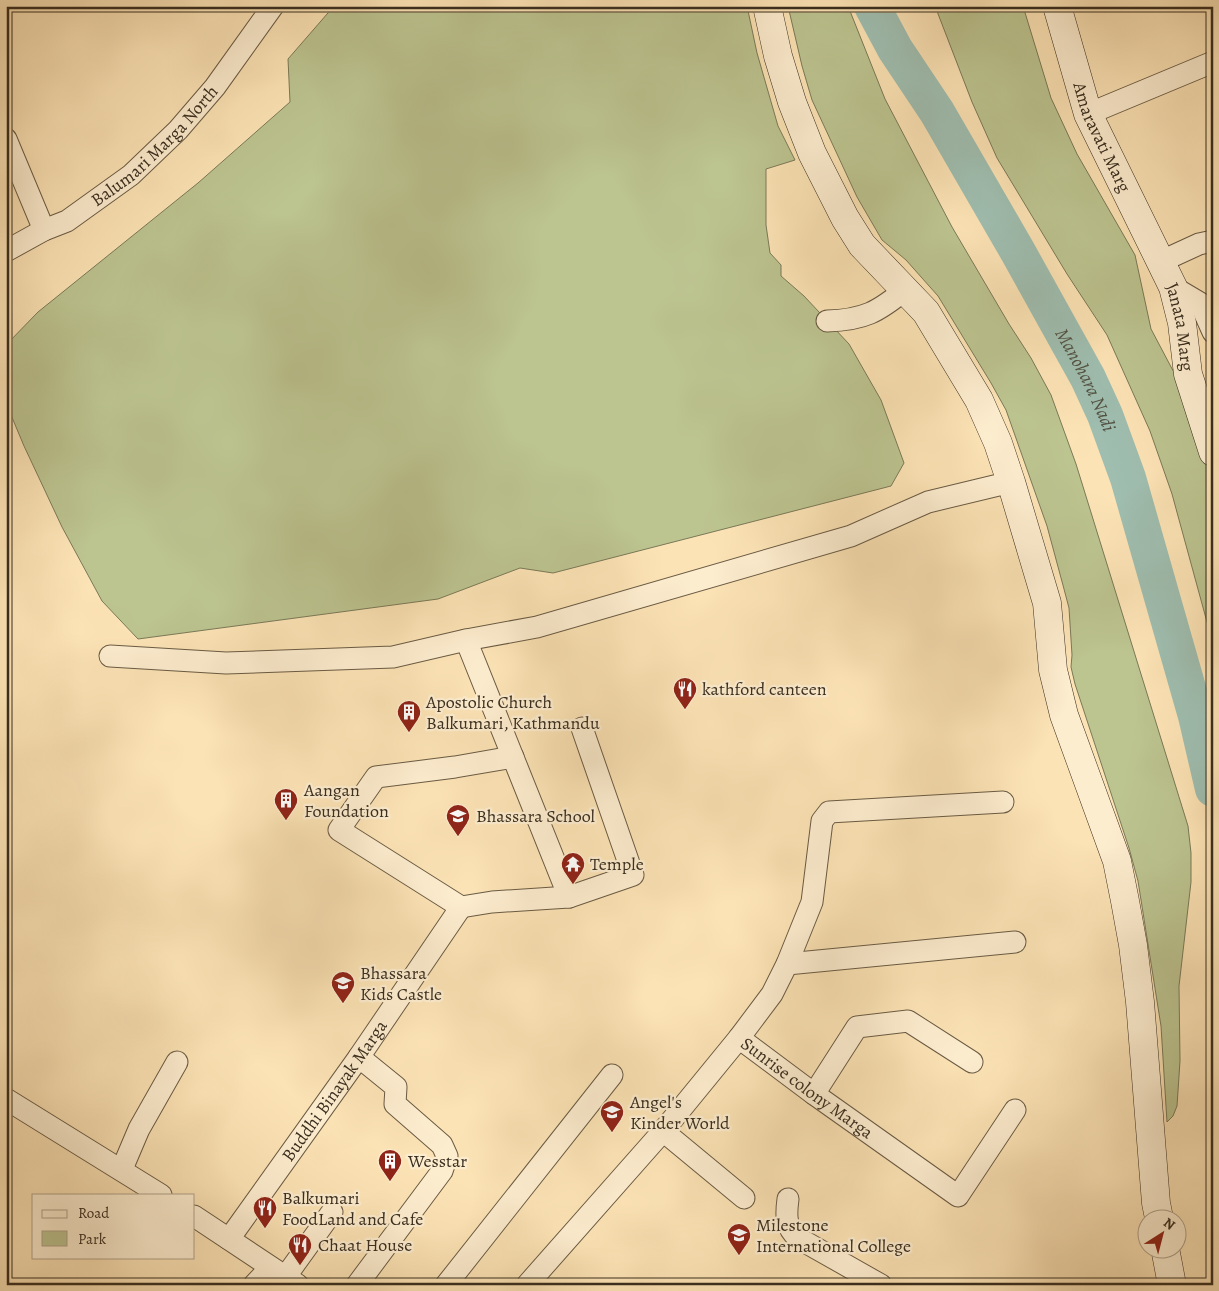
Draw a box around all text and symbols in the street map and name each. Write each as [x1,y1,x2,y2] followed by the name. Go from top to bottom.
[1067,78,1137,196] street label: Amaravati Marg
[86,80,224,212] street label: Balumari Marga North
[1161,278,1200,373] street label: Janata Marg
[1049,323,1122,435] water label: Manohara Nadi
[672,676,698,710] restaurant icon: kathford canteen
[702,677,827,701] place label: kathford canteen
[425,690,600,735] place label: Apostolic Church Balkumari, Kathmandu
[396,699,422,733] building icon: Apostolic Church Balkumari, Kathmandu
[303,778,389,823] place label: Aangan Foundation
[273,787,299,821] building icon: Aangan Foundation
[445,803,471,837] school or university icon: Bhassara School
[476,804,596,828] place label: Bhassara School
[560,851,586,885] temple icon: Temple
[590,852,644,876] place label: Temple
[360,961,442,1006] place label: Bhassara Kids Castle
[330,970,356,1004] school or university icon: Bhassara Kids Castle
[276,1015,393,1166] street label: Buddhi Binayak Marga
[736,1031,879,1145] street label: Sunrise colony Marga
[629,1090,730,1135] place label: Angel's Kinder World
[599,1099,625,1133] school or university icon: Angel's Kinder World
[377,1148,403,1182] building icon: Wesstar
[407,1149,467,1173] place label: Wesstar
[282,1186,423,1231] place label: Balkumari FoodLand and Cafe
[32,1194,195,1258] legend
[252,1195,278,1229] restaurant icon: Balkumari FoodLand and Cafe
[78,1203,110,1223] text: Road
[1136,1208,1186,1258] north arrow
[756,1213,911,1258] place label: Milestone International College
[1160,1213,1179,1235] text: N
[726,1222,752,1256] school or university icon: Milestone International College
[78,1229,107,1249] text: Park
[287,1232,313,1266] restaurant icon: Chaat House
[318,1233,412,1257] place label: Chaat House

